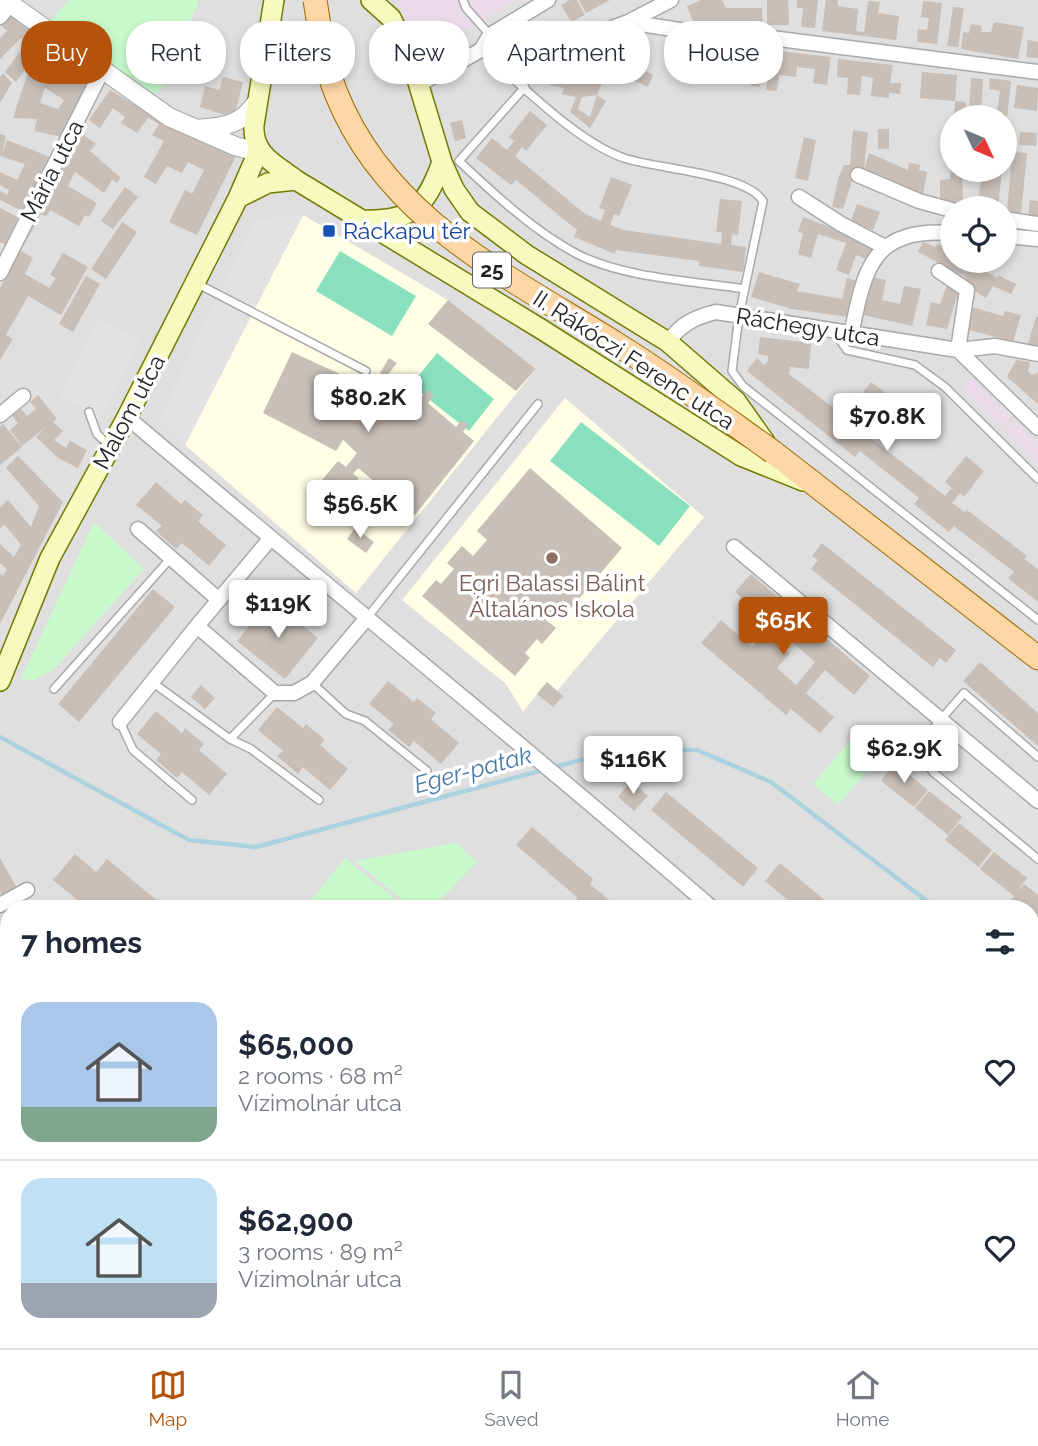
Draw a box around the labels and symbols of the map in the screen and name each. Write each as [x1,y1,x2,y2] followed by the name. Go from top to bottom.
[940,105,1017,182] north arrow
[14,115,89,226] street label: Mária utca
[343,217,470,244] place label: Ráckapu tér
[321,223,337,239] marker: Ráckapu tér
[473,252,511,288] road number: 25
[528,284,740,435] street label: II. Rákóczi Ferenc utca
[734,302,882,351] street label: Ráchegy utca
[87,350,170,474] street label: Malom utca
[311,374,425,434] pin: $80.2K
[830,393,944,453] pin: $70.8K
[303,480,417,540] pin: $56.5K
[544,550,560,566] marker: Egri Balassi Bálint Általános Iskola
[459,569,646,622] place label: Egri Balassi Bálint Általános Iskola
[229,580,327,640] pin: $119K
[742,598,824,657] pin: $65K
[847,726,961,785] pin: $62.9K
[584,736,682,796] pin: $116K
[411,740,535,799] water label: Eger-patak

